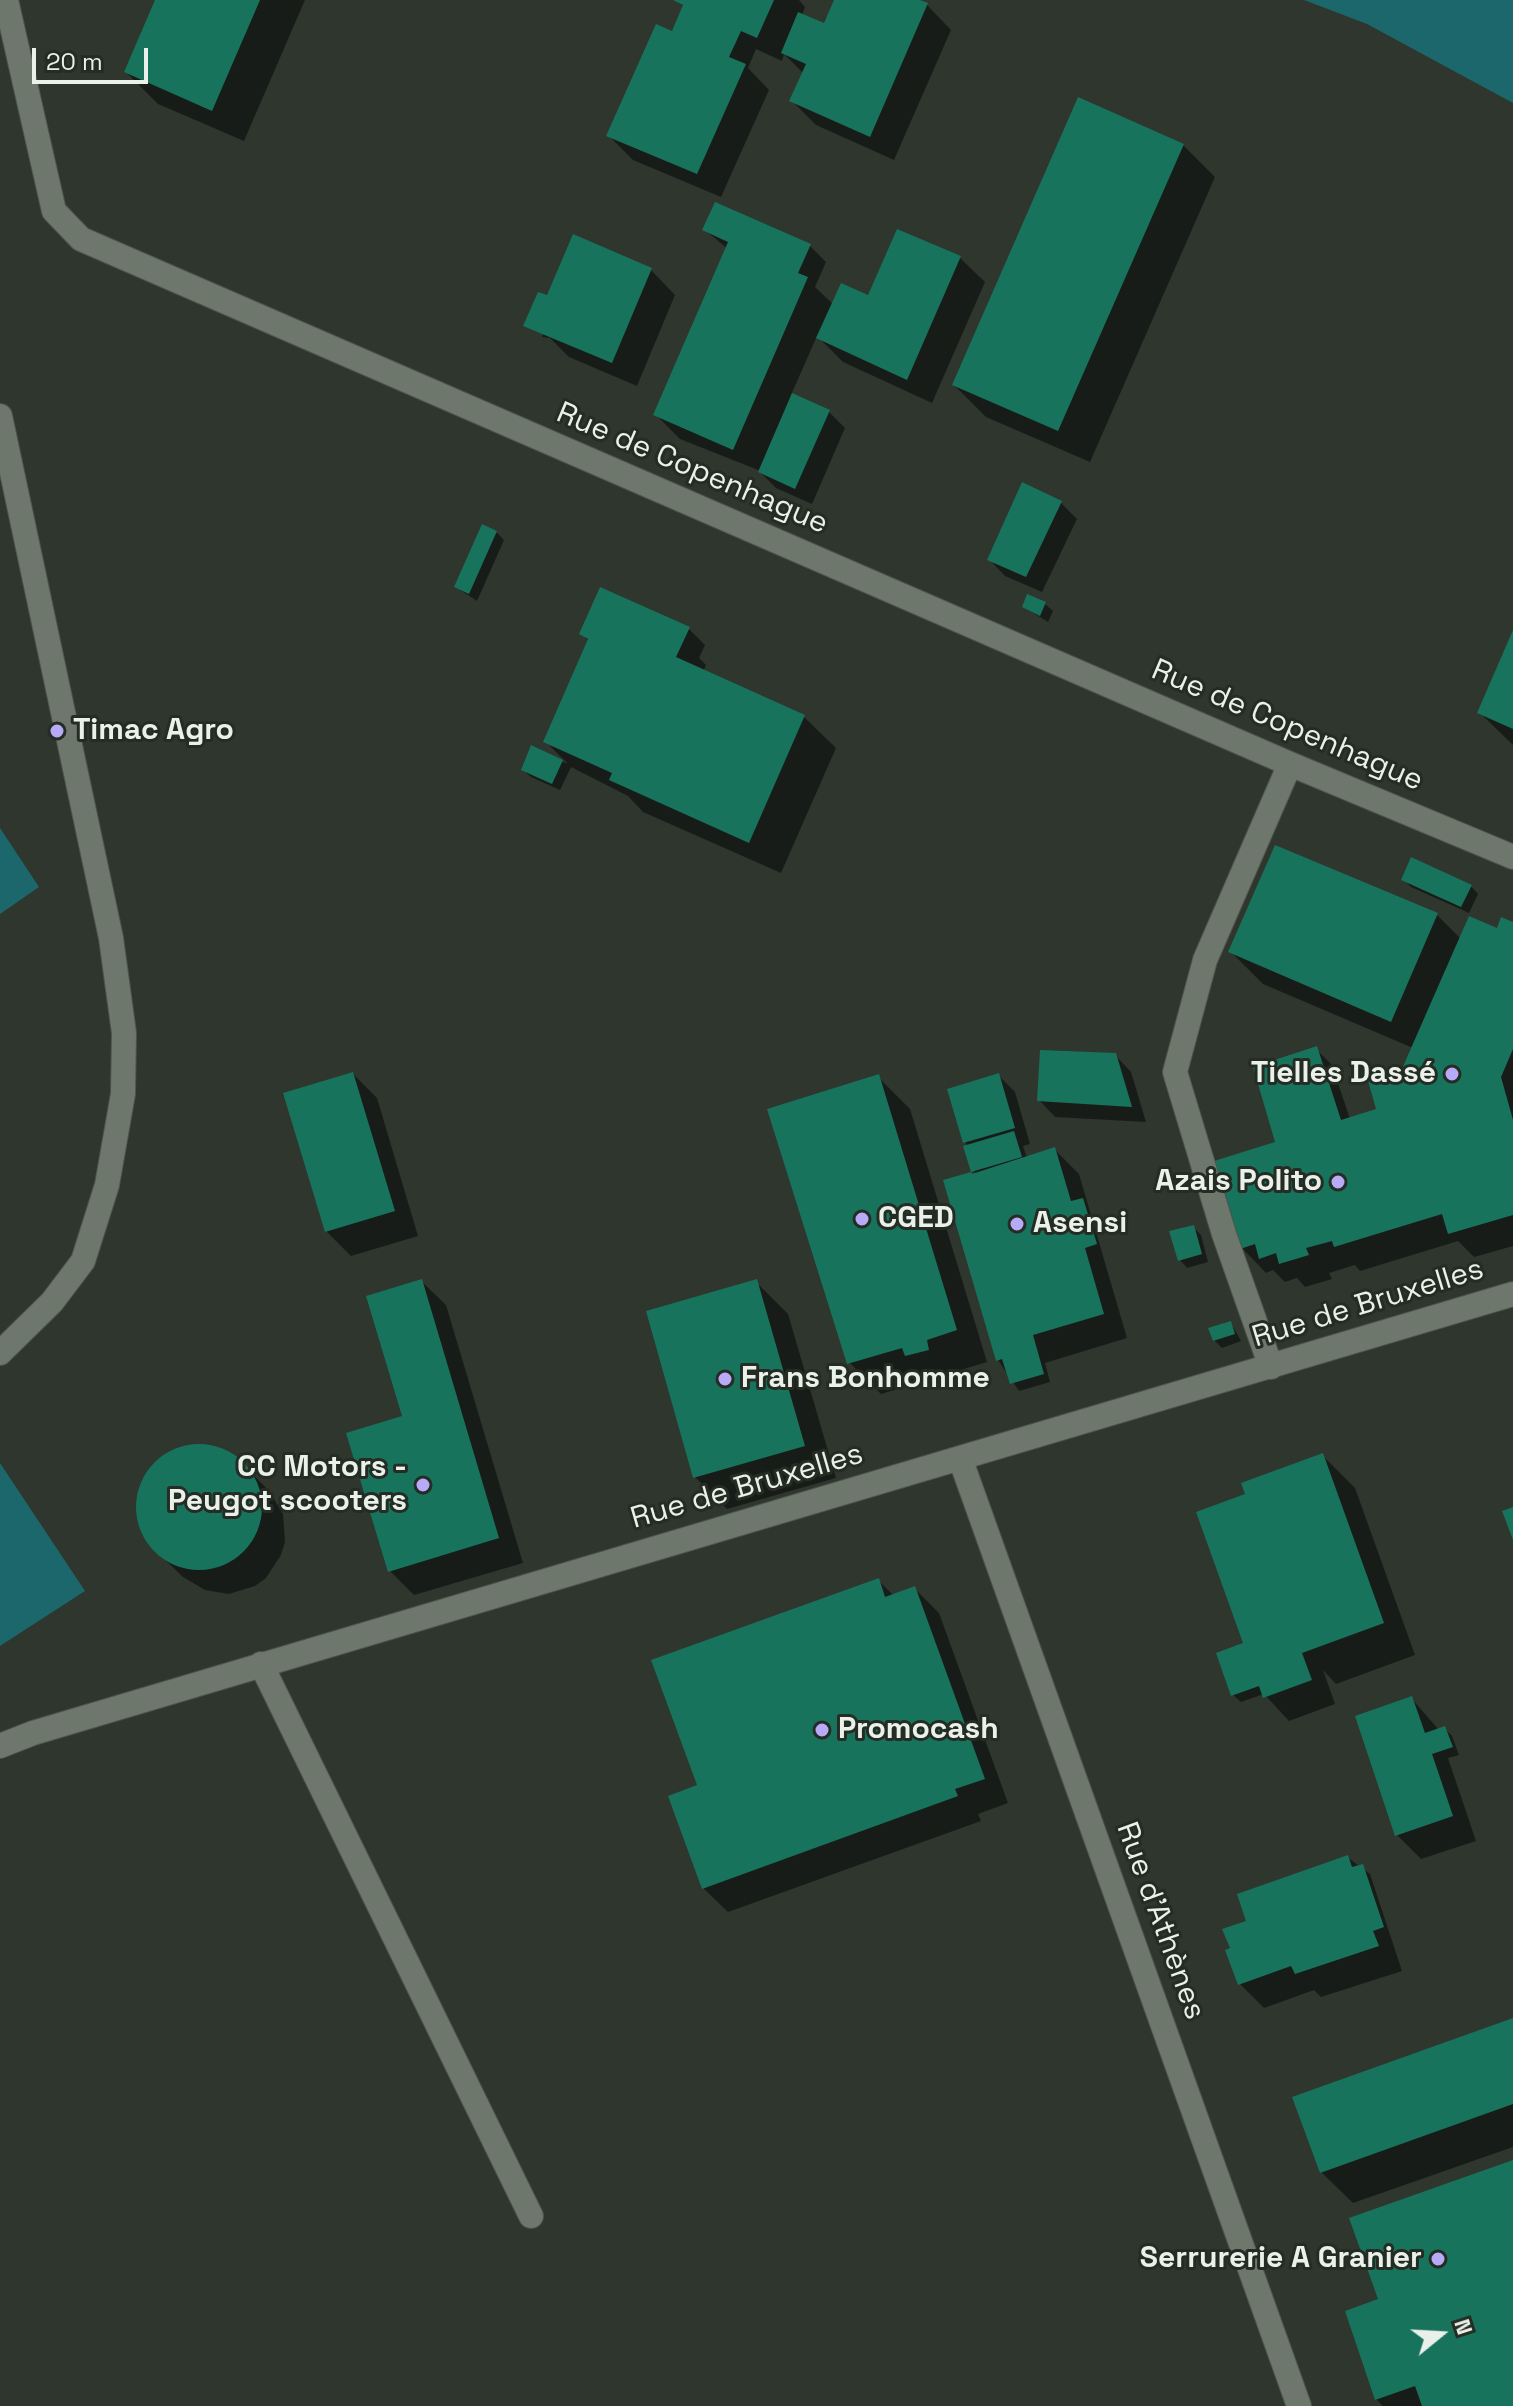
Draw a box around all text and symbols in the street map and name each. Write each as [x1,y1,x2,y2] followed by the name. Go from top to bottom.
[36,32,152,82] scale bar
[46,46,103,77] text: 20 m
[551,395,833,543] street label: Rue de Copenhague
[1146,652,1428,800] street label: Rue de Copenhague
[73,713,234,749] place label: Timac Agro
[48,722,66,740] marker: Timac Agro
[1251,1056,1436,1092] place label: Tielles Dassé
[1443,1065,1461,1083] marker: Tielles Dassé
[1155,1164,1322,1200] place label: Azais Polito
[1329,1173,1347,1191] marker: Azais Polito
[878,1201,954,1237] place label: CGED
[1033,1206,1127,1242] place label: Asensi
[853,1210,871,1228] marker: CGED
[1008,1215,1026,1233] marker: Asensi
[1248,1252,1488,1356] street label: Rue de Bruxelles
[741,1361,990,1397] place label: Frans Bonhomme
[716,1370,734,1388] marker: Frans Bonhomme
[627,1437,867,1537] street label: Rue de Bruxelles
[168,1450,407,1520] place label: CC Motors - Peugot scooters
[414,1476,432,1494] marker: CC Motors - Peugot scooters
[838,1712,999,1748] place label: Promocash
[813,1721,831,1739] marker: Promocash
[1108,1817,1212,2025] street label: Rue d'Athènes
[1140,2241,1422,2277] place label: Serrurerie A Granier
[1429,2250,1447,2268] marker: Serrurerie A Granier
[1401,2294,1481,2374] north arrow
[1448,2315,1479,2338] text: N

